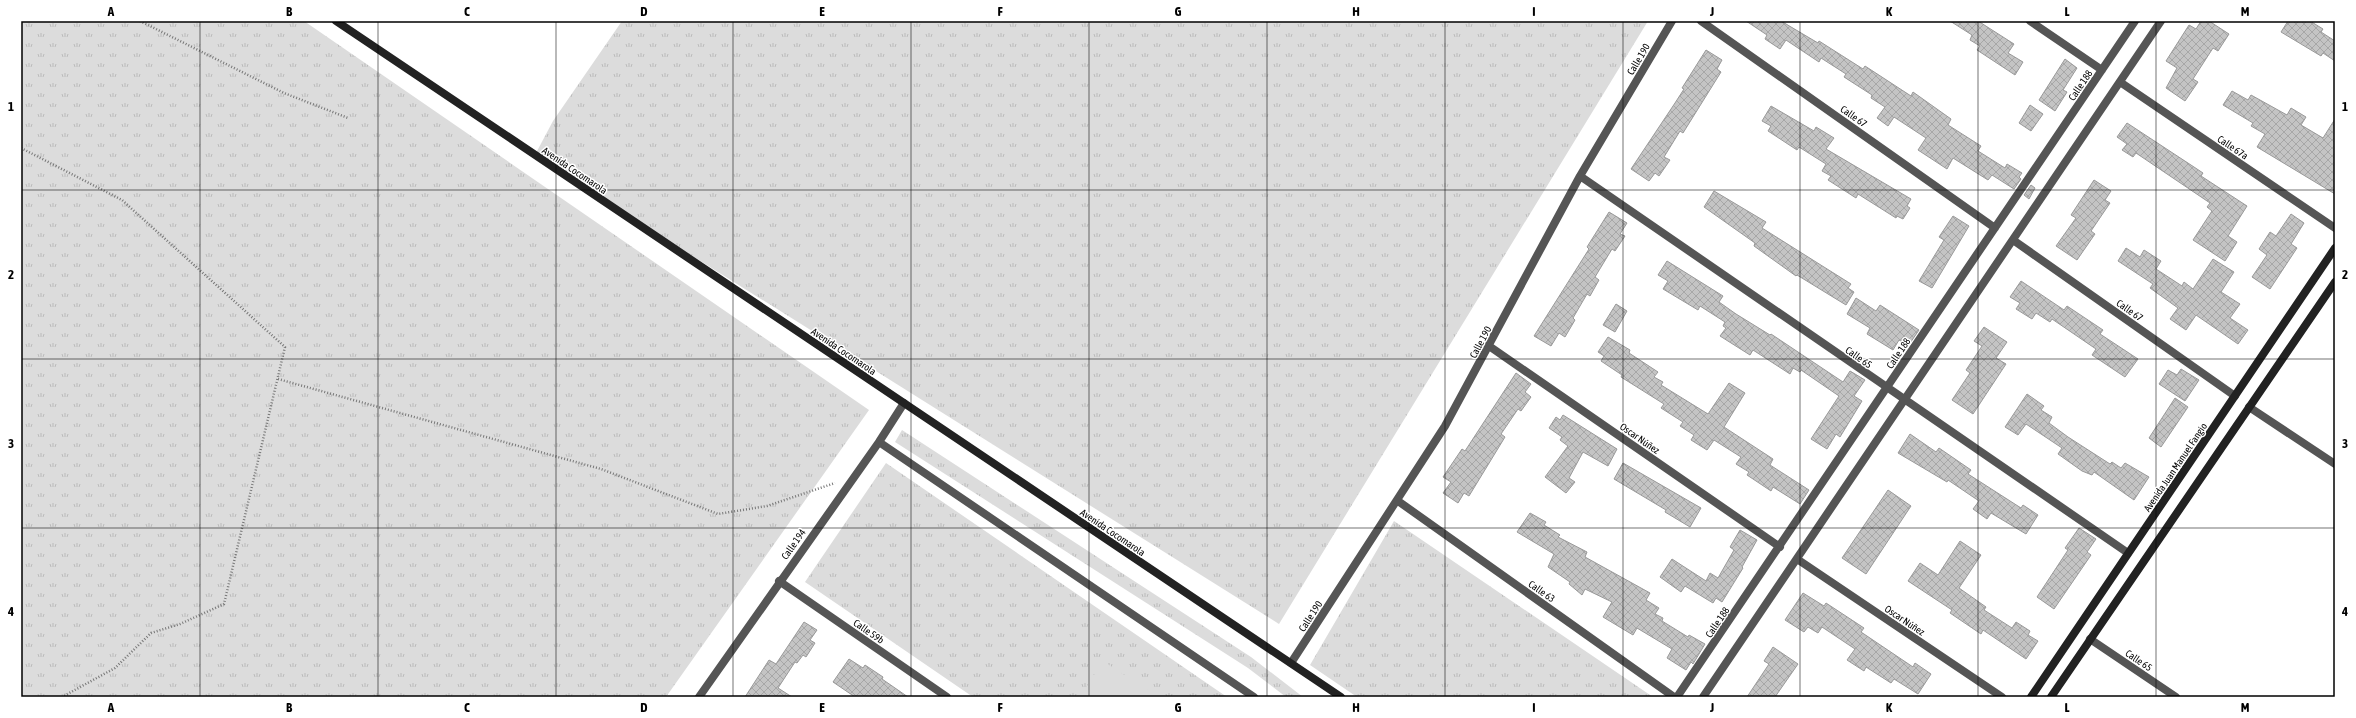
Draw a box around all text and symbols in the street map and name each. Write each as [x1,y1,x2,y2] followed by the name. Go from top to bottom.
[107,4,115,19] text: A
[286,4,293,19] text: B
[464,4,470,19] text: C
[640,4,648,19] text: D
[819,4,825,19] text: E
[997,4,1003,19] text: F
[1175,4,1182,19] text: G
[1352,4,1360,19] text: H
[1532,4,1536,19] text: I
[1709,4,1714,19] text: J
[1886,4,1893,19] text: K
[2064,4,2070,19] text: L
[2241,4,2250,19] text: M
[1625,41,1652,77] street label: Calle 190
[2066,68,2095,103] street label: Calle 188
[8,99,14,114] text: 1
[2342,99,2348,114] text: 1
[1838,103,1869,130] street label: Calle 67
[2215,133,2250,162] street label: Calle 67a
[540,145,609,196] street label: Avenida Cocomarola
[8,267,14,282] text: 2
[2342,267,2348,282] text: 2
[2114,297,2145,324] street label: Calle 67
[1468,324,1494,360] street label: Calle 190
[809,326,878,377] street label: Avenida Cocomarola
[1884,336,1913,371] street label: Calle 188
[1843,344,1874,371] street label: Calle 65
[1618,421,1662,456] street label: Oscar Núñez
[2142,421,2209,514] street label: Avenida Juan Manuel Fangio
[8,436,14,451] text: 3
[2342,436,2348,451] text: 3
[1078,507,1147,558] street label: Avenida Cocomarola
[779,527,808,562] street label: Calle 194
[1526,578,1557,605] street label: Calle 63
[1296,599,1325,634] street label: Calle 190
[1883,603,1927,638] street label: Oscar Núñez
[7,604,14,619] text: 4
[2341,604,2348,619] text: 4
[1703,605,1732,640] street label: Calle 188
[851,617,886,646] street label: Calle 59b
[2123,648,2154,673] street label: Calle 65
[107,700,115,715] text: A
[286,700,293,715] text: B
[464,700,470,715] text: C
[640,700,648,715] text: D
[819,700,825,715] text: E
[997,700,1003,715] text: F
[1175,700,1182,715] text: G
[1352,700,1360,715] text: H
[1532,700,1536,715] text: I
[1709,700,1714,715] text: J
[1886,700,1893,715] text: K
[2064,700,2070,715] text: L
[2241,700,2250,715] text: M

